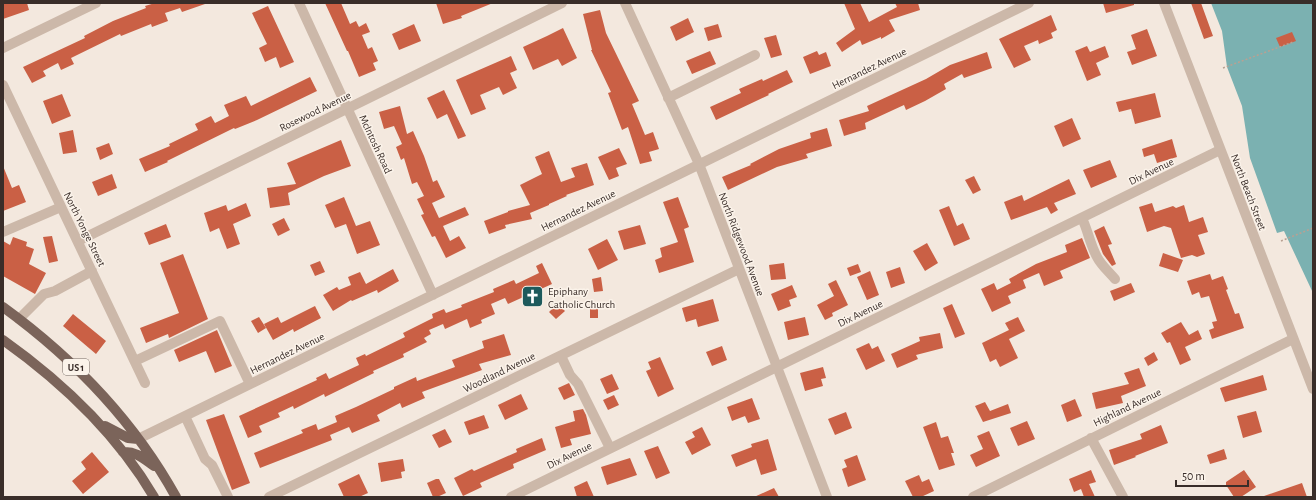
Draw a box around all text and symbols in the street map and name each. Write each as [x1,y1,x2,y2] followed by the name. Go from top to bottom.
[830,46,908,91] street label: Hernandez Avenue
[278,89,353,133] street label: Rosewood Avenue
[357,113,394,175] street label: McIntosh Road
[1229,152,1268,232] street label: North Beach Street
[1127,156,1175,187] street label: Dix Avenue
[539,188,617,233] street label: Hernandez Avenue
[62,190,108,269] street label: North Yonge Street
[717,191,766,297] street label: North Ridgewood Avenue
[520,284,546,310] church icon: Epiphany Catholic Church
[548,286,615,310] place label: Epiphany Catholic Church
[836,298,884,329] street label: Dix Avenue
[248,331,326,376] street label: Hernandez Avenue
[461,350,537,395] street label: Woodland Avenue
[63,359,89,375] road number: US 1
[1091,386,1163,429] street label: Highland Avenue
[545,440,593,471] street label: Dix Avenue
[1176,462,1248,488] scale bar
[1182,470,1205,482] text: 50 m

